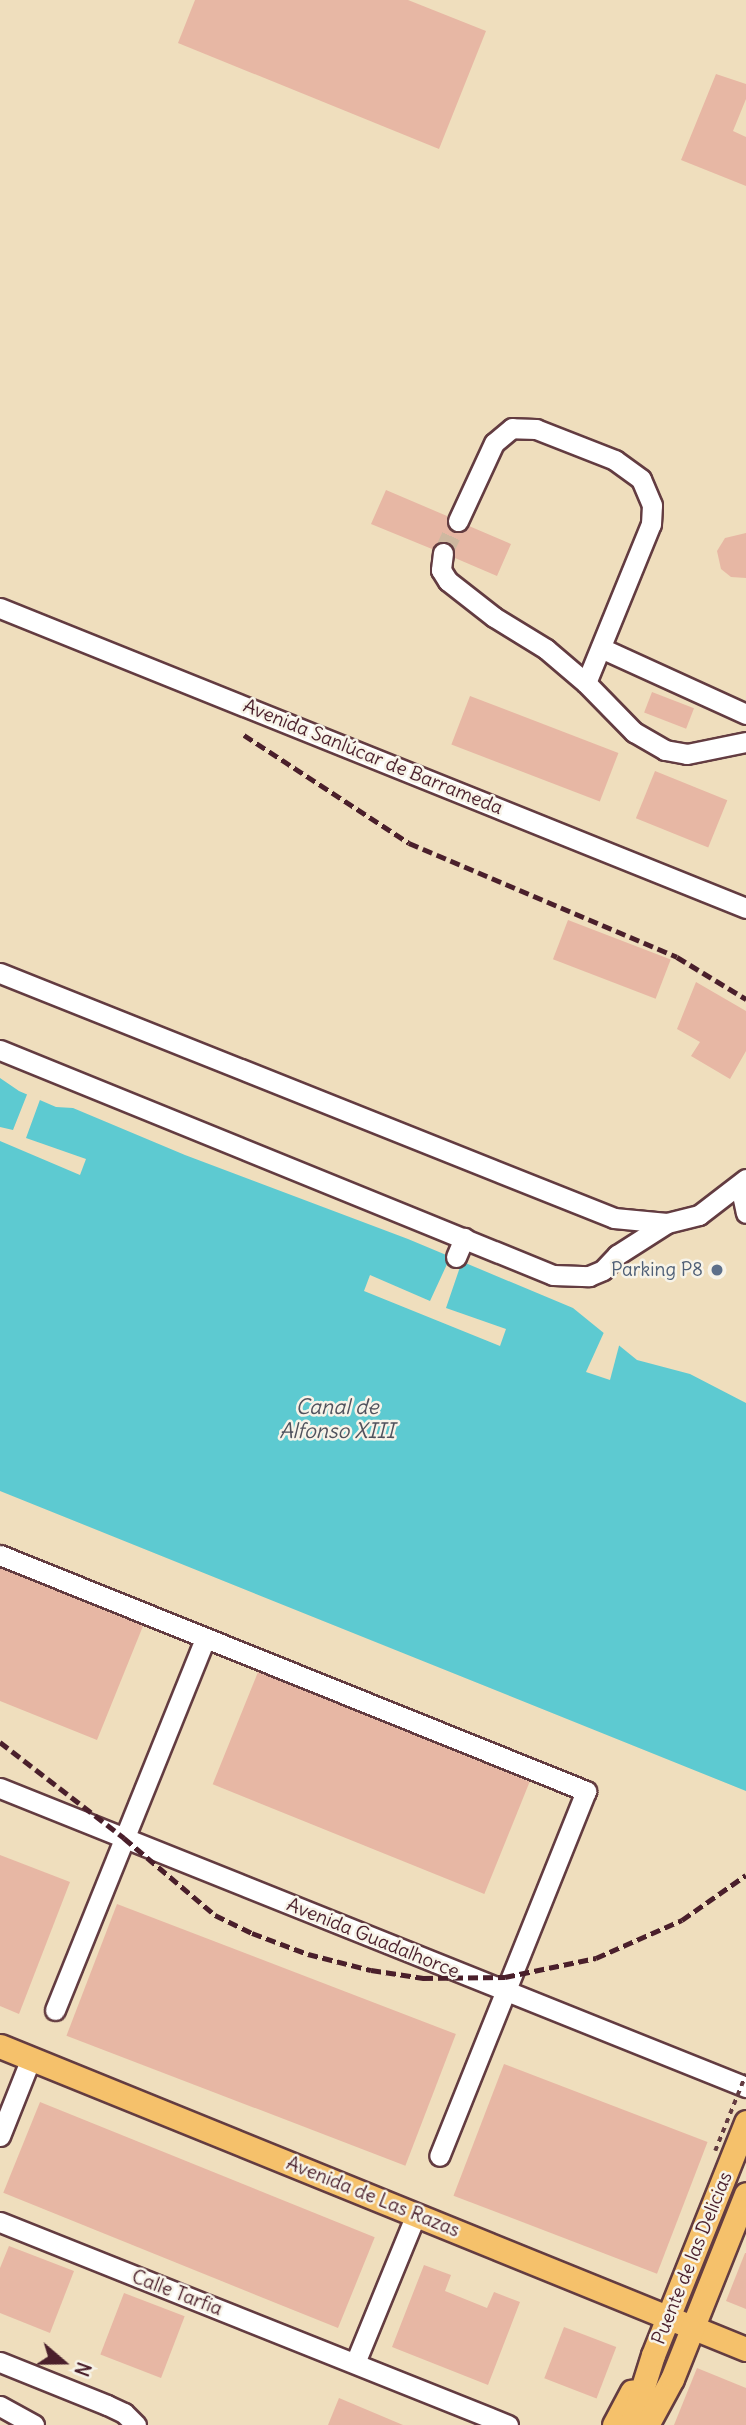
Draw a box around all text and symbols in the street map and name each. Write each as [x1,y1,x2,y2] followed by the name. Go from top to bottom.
[240,694,506,820] street label: Avenida Sanlúcar de Barrameda
[611,1259,703,1281] place label: Parking P8
[709,1262,725,1278] marker: Parking P8
[279,1394,395,1444] water label: Canal de Alfonso XIII
[283,1893,463,1983] street label: Avenida Guadalhorce
[283,2152,463,2242] street label: Avenida de Las Razas
[647,2168,737,2348] street label: Puente de las Delicias
[129,2265,225,2321] street label: Calle Tarfia
[28,2327,98,2397] north arrow
[69,2359,96,2379] text: N

